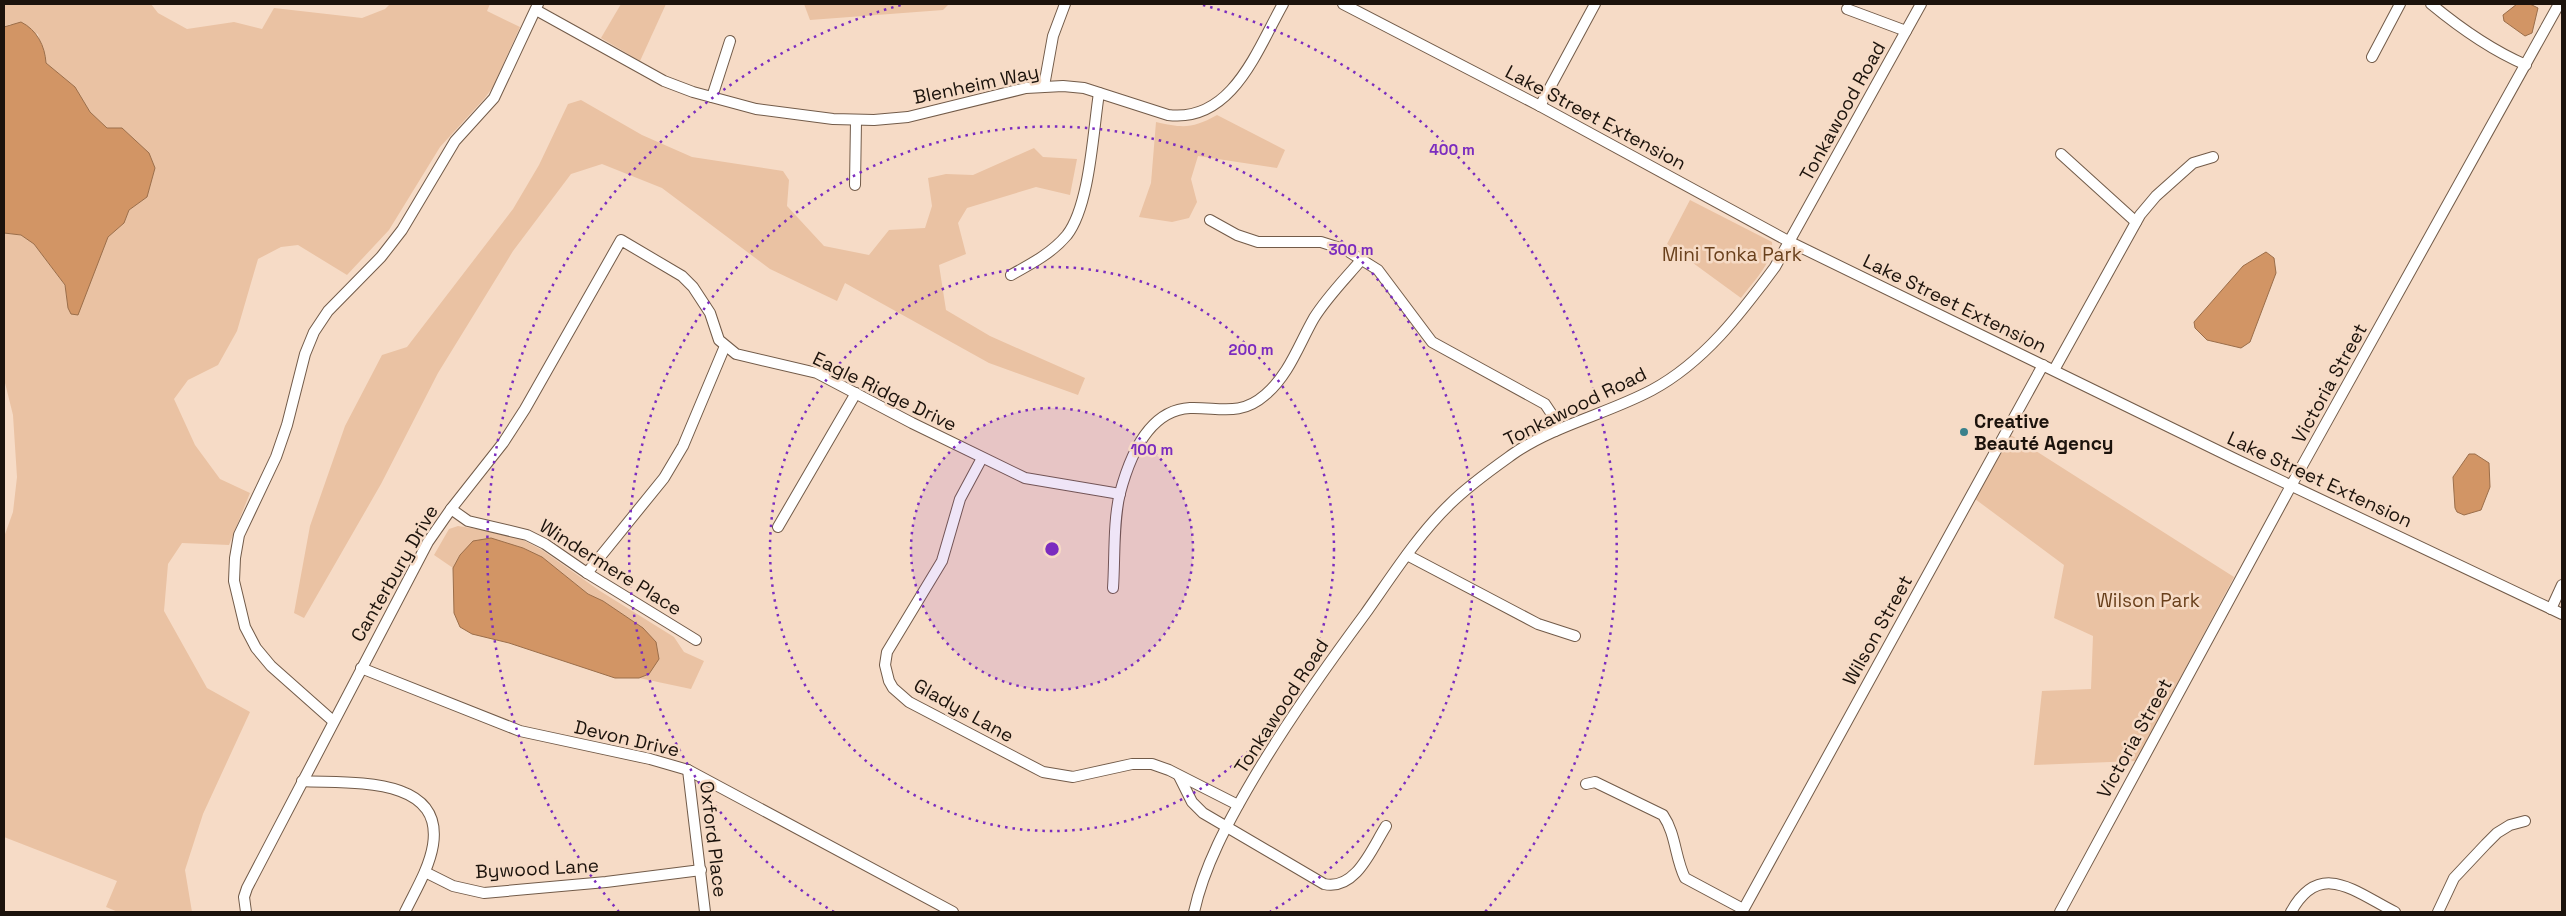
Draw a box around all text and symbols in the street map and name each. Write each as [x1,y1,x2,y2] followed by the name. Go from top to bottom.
[1794,37,1891,185] street label: Tonkawood Road
[911,59,1041,110] street label: Blenheim Way
[1501,59,1691,176] street label: Lake Street Extension
[1429,140,1475,159] text: 400 m
[1328,240,1374,259] text: 300 m
[1662,242,1802,267] park label: Mini Tonka Park
[1859,248,2051,359] street label: Lake Street Extension
[2286,319,2373,448] street label: Victoria Street
[1229,340,1273,359] text: 200 m
[809,346,961,437] street label: Eagle Ridge Drive
[1500,361,1651,452] street label: Tonkawood Road
[1974,409,2114,456] place label: Creative Beauté Agency
[1958,426,1970,438] marker: Creative Beauté Agency
[2223,426,2416,533] street label: Lake Street Extension
[1131,440,1173,459] text: 100 m
[345,500,444,646] street label: Canterbury Drive
[535,514,687,621] street label: Windermere Place
[1043,540,1061,558] centre of rings
[1837,571,1918,690] street label: Wilson Street
[2096,588,2200,613] park label: Wilson Park
[1229,634,1334,778] street label: Tonkawood Road
[909,673,1018,748] street label: Gladys Lane
[2091,674,2178,803] street label: Victoria Street
[572,714,682,763] street label: Devon Drive
[694,779,733,899] street label: Oxford Place
[474,853,600,884] street label: Bywood Lane

